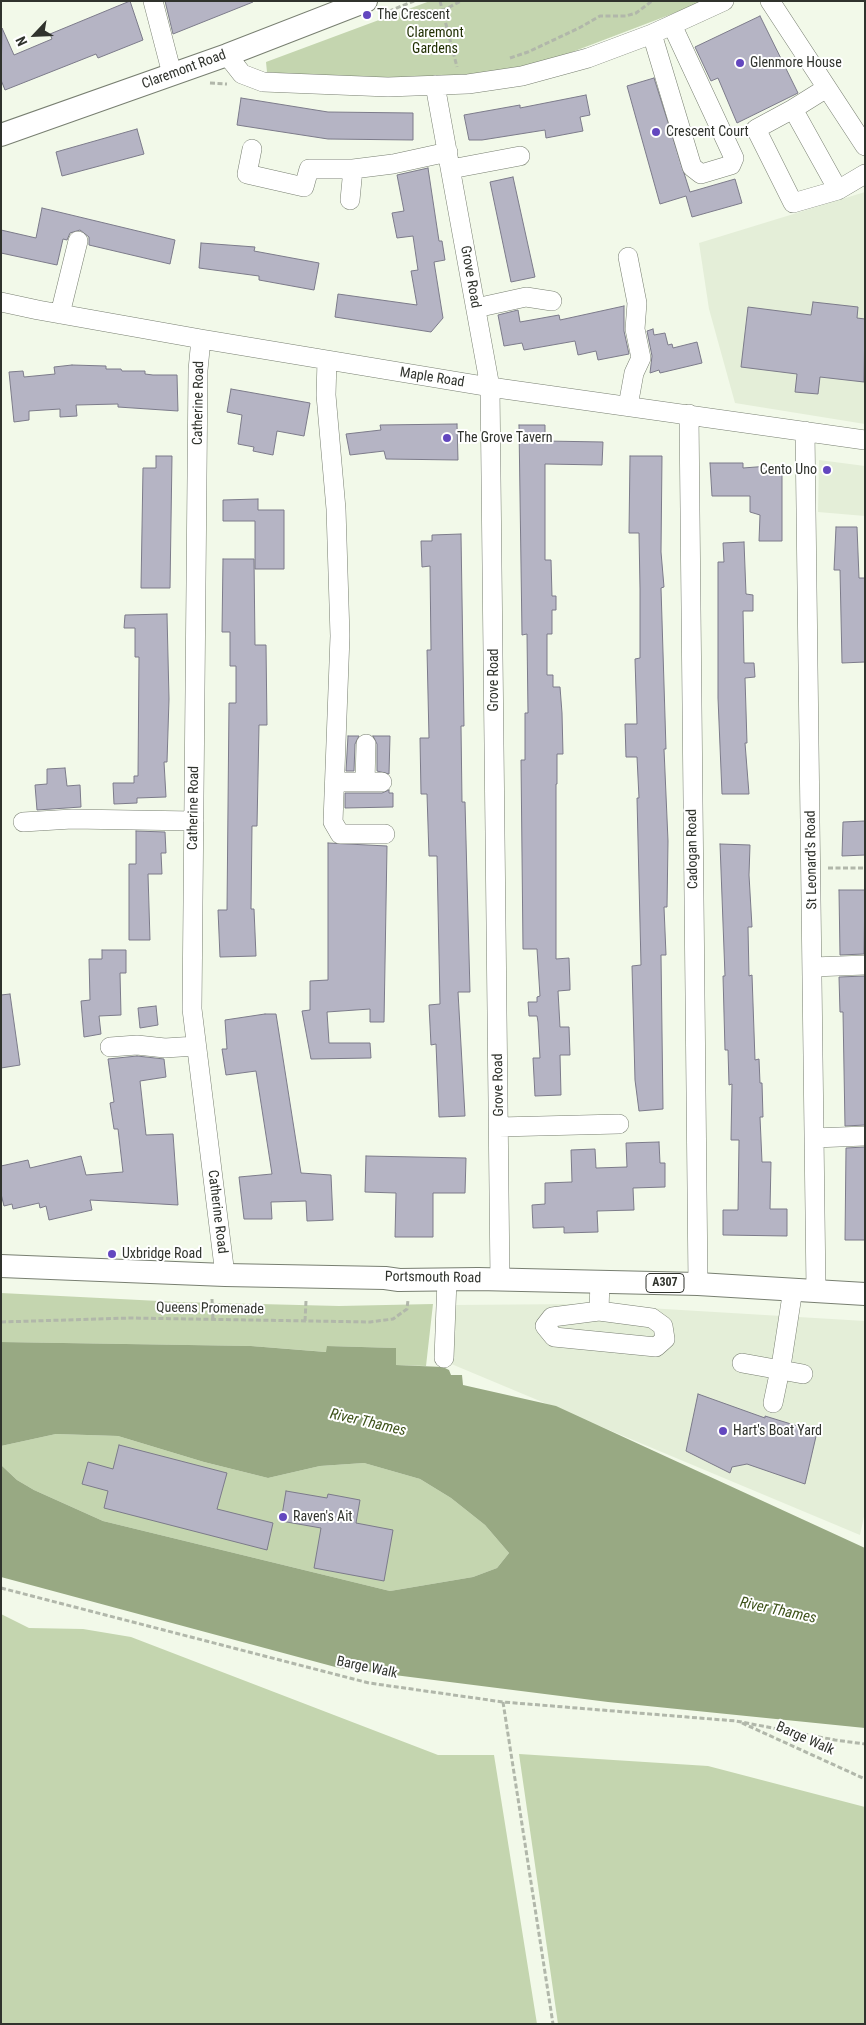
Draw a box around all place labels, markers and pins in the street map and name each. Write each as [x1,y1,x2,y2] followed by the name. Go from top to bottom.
[377,7,450,23] place label: The Crescent
[361,9,373,21] marker: The Crescent
[750,55,842,71] place label: Glenmore House
[734,57,746,69] marker: Glenmore House
[666,124,749,140] place label: Crescent Court
[650,126,662,138] marker: Crescent Court
[457,430,552,446] place label: The Grove Tavern
[441,432,453,444] marker: The Grove Tavern
[760,462,817,478] place label: Cento Uno
[821,464,833,476] marker: Cento Uno
[122,1246,202,1262] place label: Uxbridge Road
[106,1248,118,1260] marker: Uxbridge Road
[733,1423,822,1439] place label: Hart's Boat Yard
[717,1425,729,1437] marker: Hart's Boat Yard
[293,1509,352,1525] place label: Raven's Ait
[277,1511,289,1523] marker: Raven's Ait

